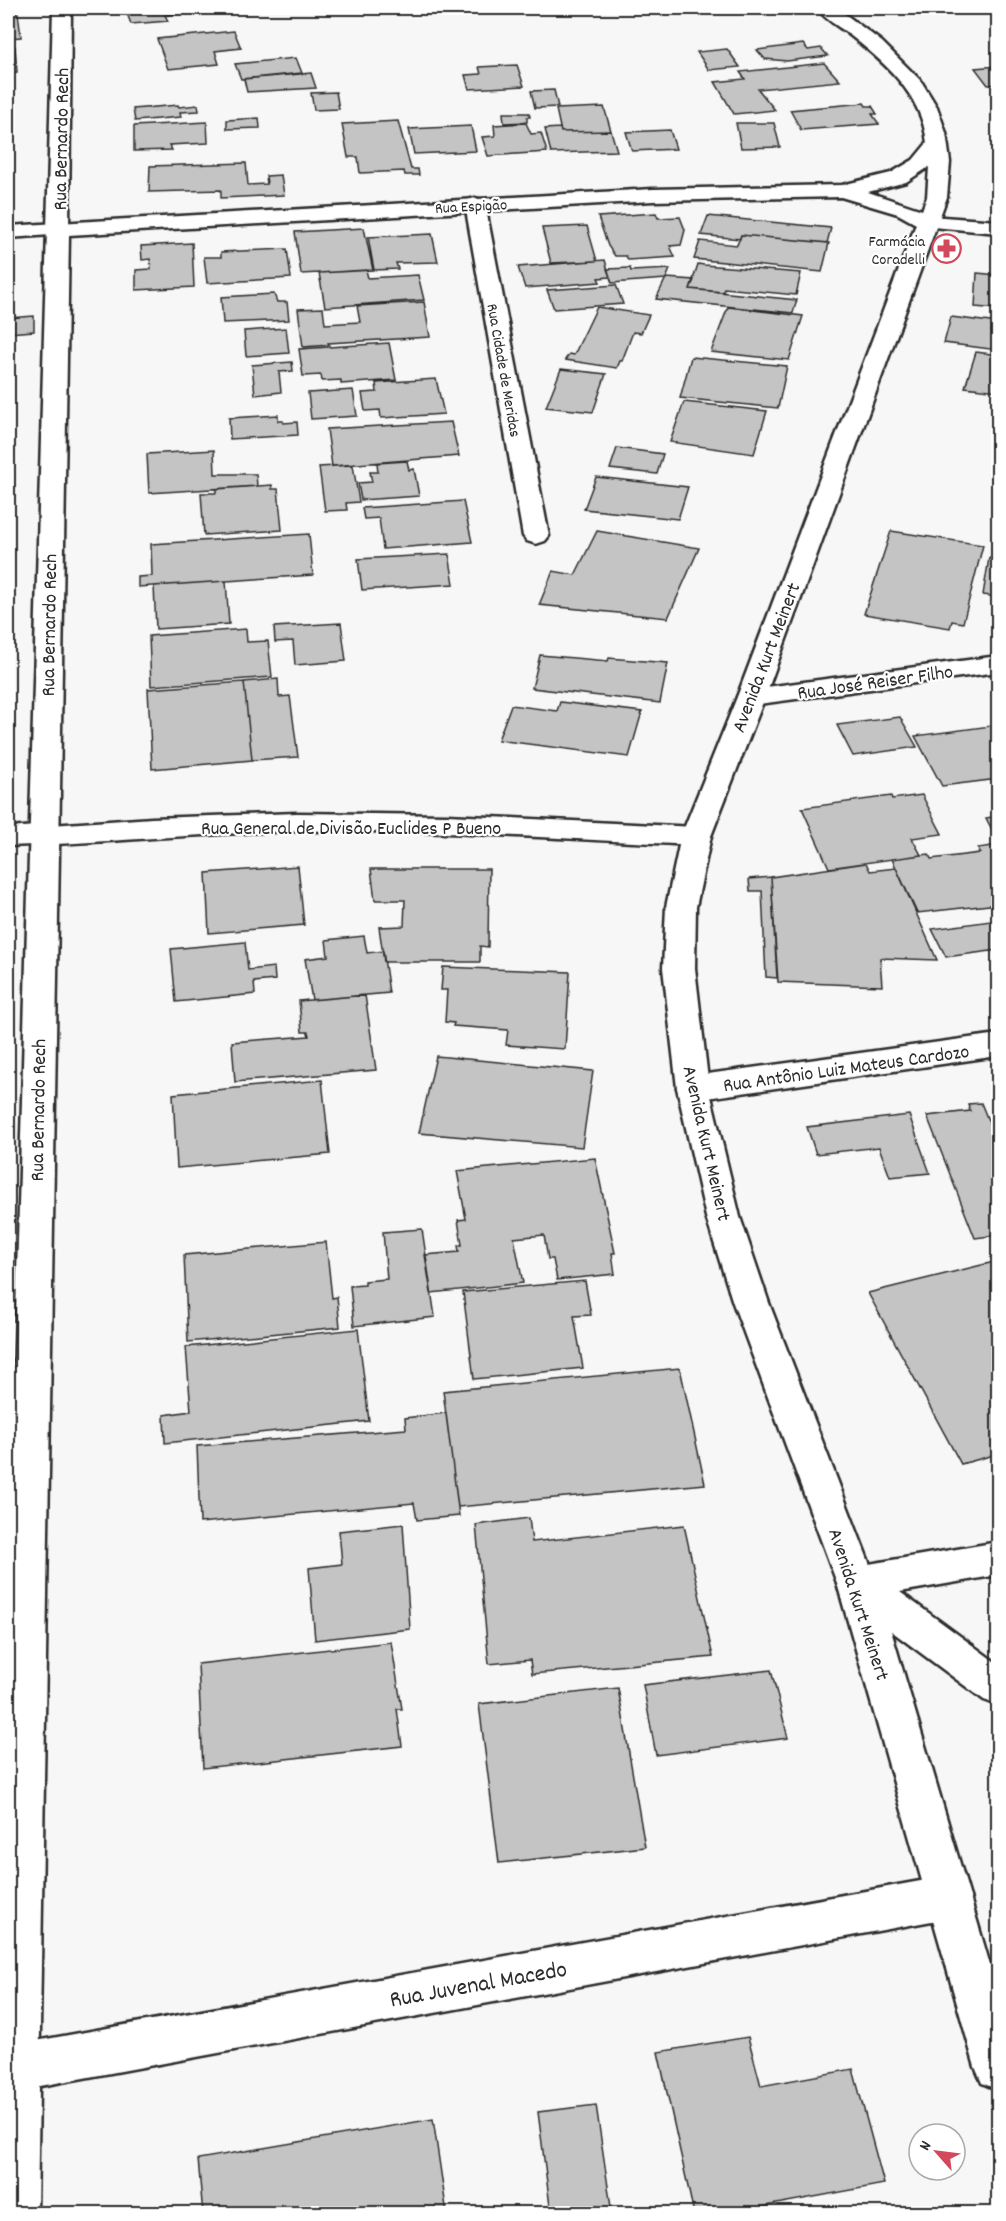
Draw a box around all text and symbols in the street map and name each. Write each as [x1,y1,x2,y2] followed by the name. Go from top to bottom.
[48,67,78,211] street label: Rua Bernardo Rech
[434,194,508,221] street label: Rua Espigão
[869,231,925,272] place label: Farmácia Coradelli
[930,233,962,265] pharmacy icon: Farmácia Coradelli
[479,302,526,439] street label: Rua Cidade de Meridas
[36,553,66,697] street label: Rua Bernardo Rech
[726,579,809,737] street label: Avenida Kurt Meinert
[796,659,955,709] street label: Rua José Reiser Filho
[201,816,501,844] street label: Rua General de Divisão Euclides P Bueno
[25,1038,55,1182] street label: Rua Bernardo Rech
[722,1039,971,1101] street label: Rua Antônio Luiz Mateus Cardozo
[674,1063,737,1224] street label: Avenida Kurt Meinert
[819,1525,895,1685] street label: Avenida Kurt Meinert
[387,1954,570,2018] street label: Rua Juvenal Macedo
[907,2122,967,2182] north arrow
[914,2137,938,2155] text: N

